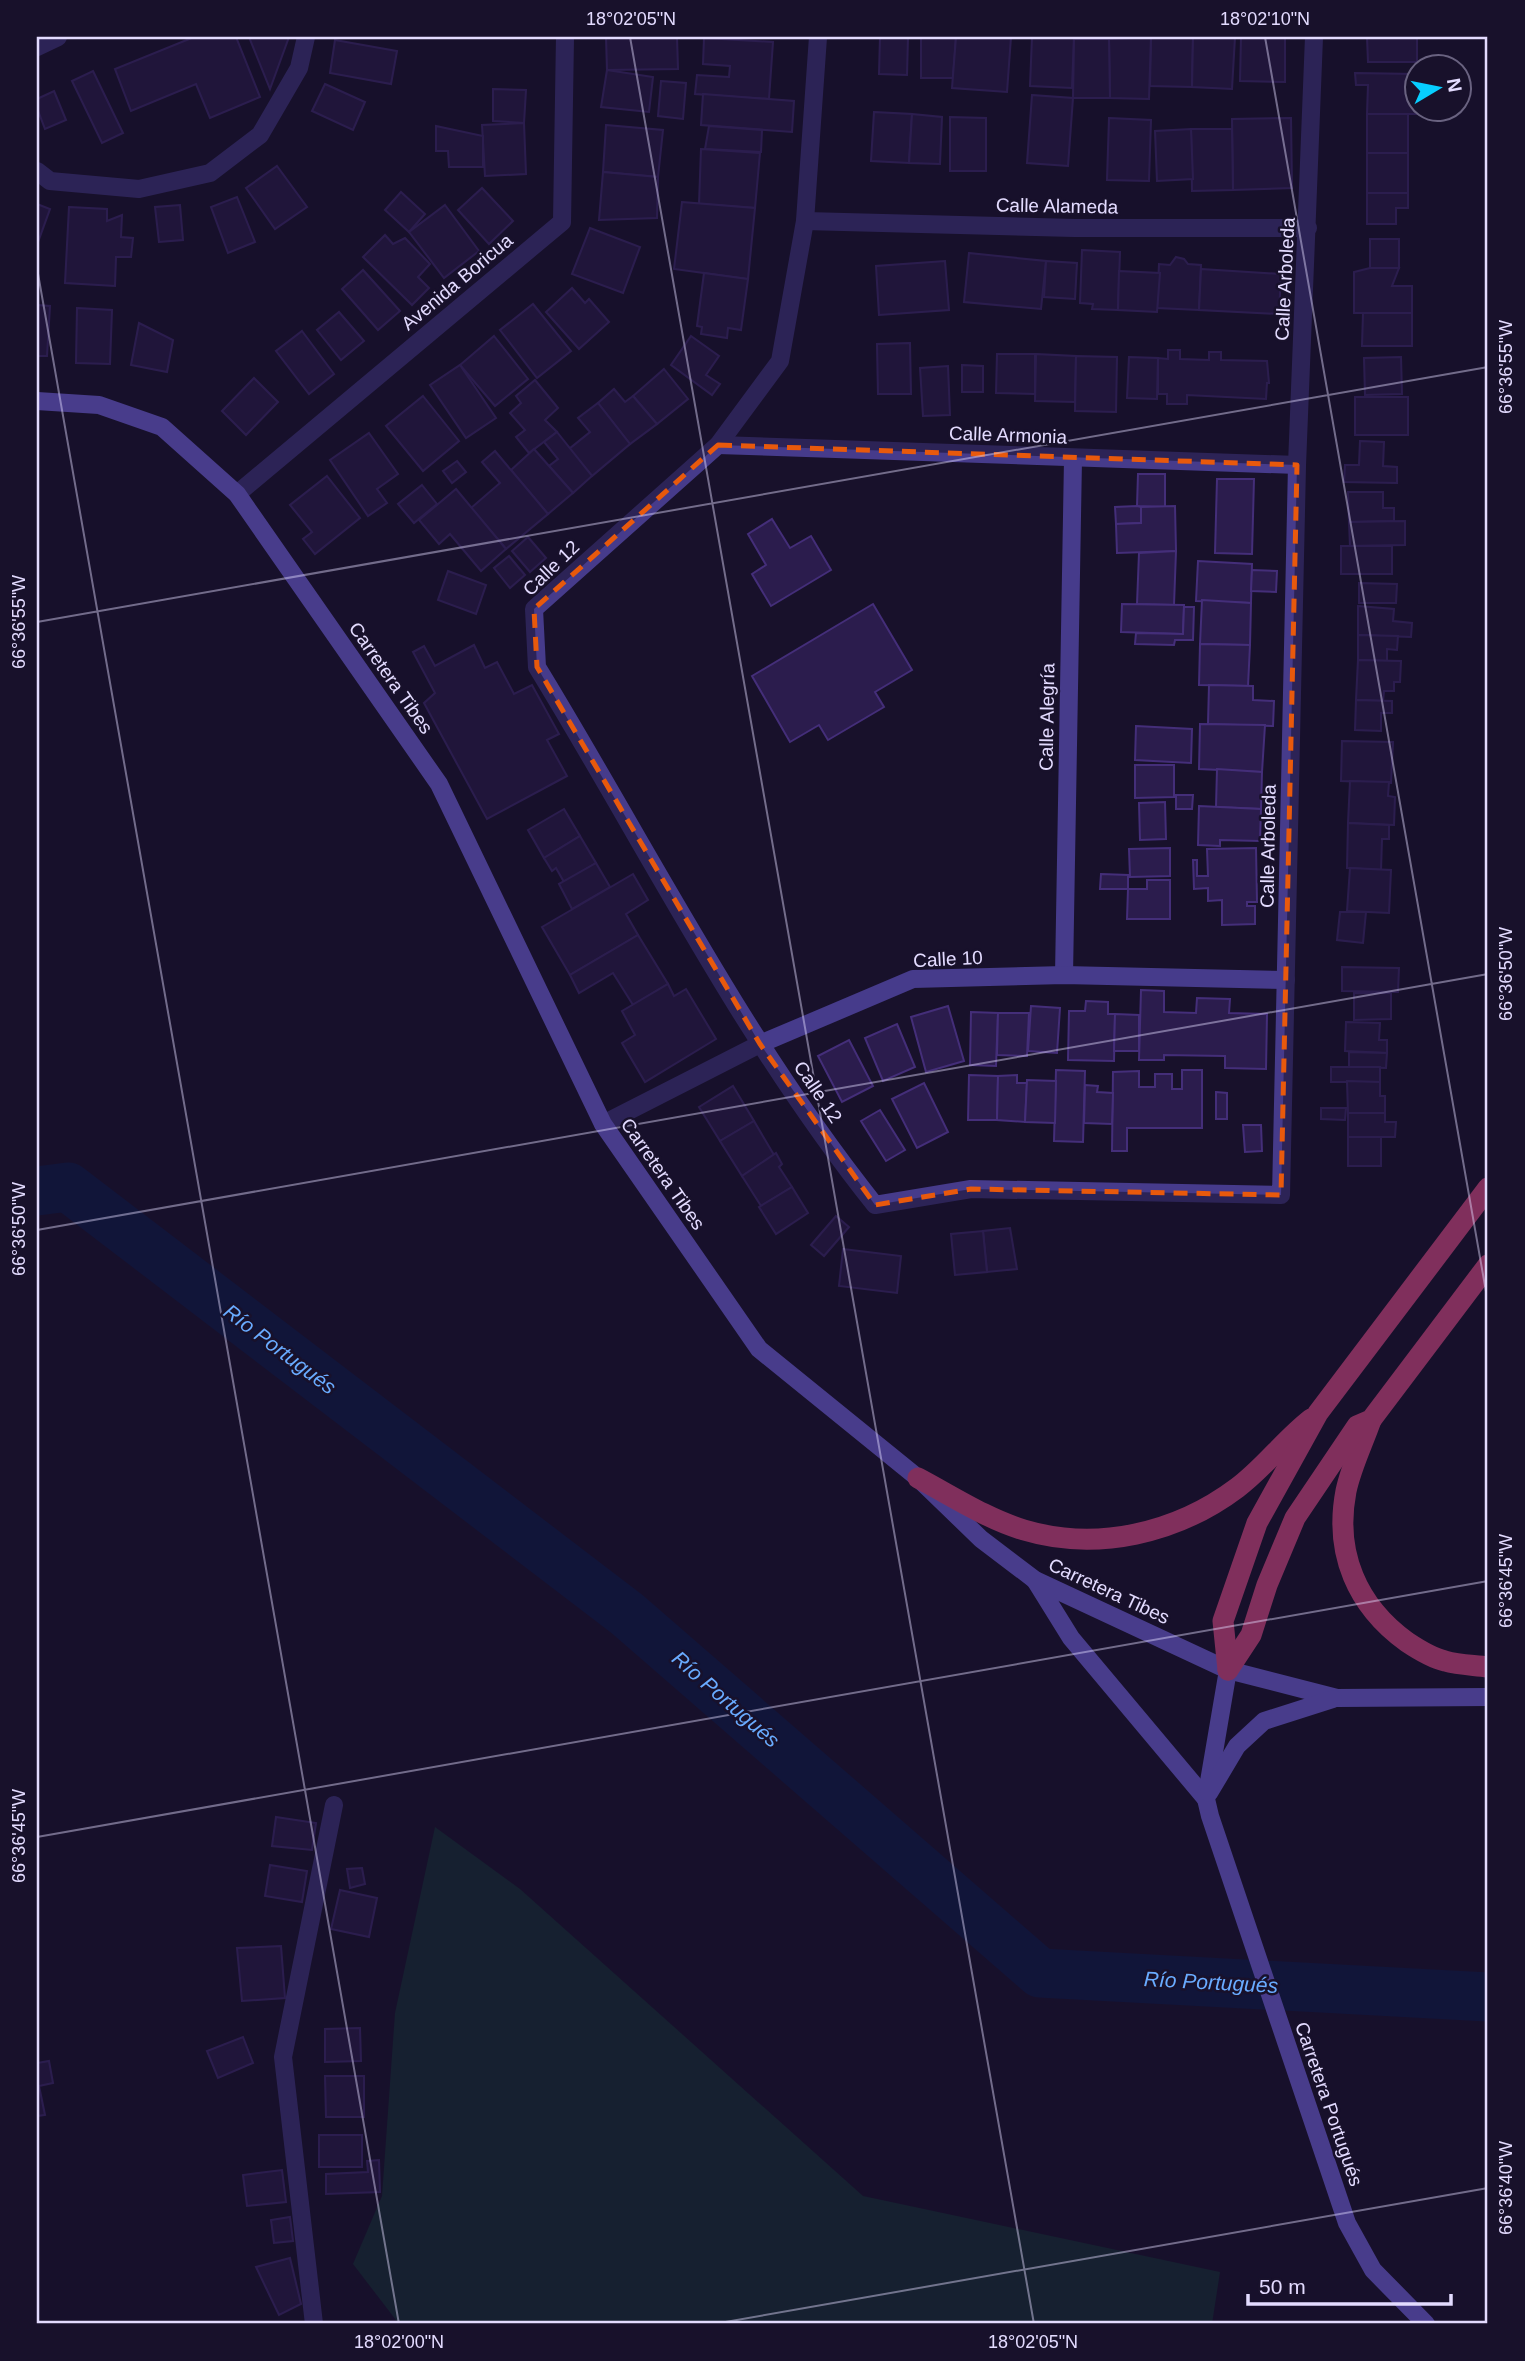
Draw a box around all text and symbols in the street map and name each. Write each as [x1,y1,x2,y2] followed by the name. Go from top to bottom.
[586,9,676,29] text: 18°02'05"N
[1220,9,1310,29] text: 18°02'10"N
[1402,52,1472,122] north arrow
[1443,77,1466,94] text: N
[996,194,1119,218] street label: Calle Alameda
[1271,216,1299,341] street label: Calle Arboleda
[397,229,517,334] street label: Avenida Boricua
[1496,320,1516,414] text: 66°36'55"W
[949,422,1068,448] street label: Calle Armonia
[519,536,583,600] street label: Calle 12
[9,575,29,669] text: 66°36'55"W
[345,618,437,738] street label: Carretera Tibes
[1036,663,1058,771] street label: Calle Alegría
[1256,784,1280,908] street label: Calle Arboleda
[1496,927,1516,1021] text: 66°36'50"W
[913,947,983,971] street label: Calle 10
[790,1057,846,1127] street label: Calle 12
[617,1114,709,1234] street label: Carretera Tibes
[9,1182,29,1276] text: 66°36'50"W
[219,1299,341,1399] water label: Río Portugués
[1496,1534,1516,1628] text: 66°36'45"W
[1045,1554,1173,1628] street label: Carretera Tibes
[668,1646,785,1752] water label: Río Portugués
[9,1789,29,1883] text: 66°36'45"W
[1143,1967,1279,1997] water label: Río Portugués
[1291,2019,1367,2189] street label: Carretera Portugués
[1496,2141,1516,2235] text: 66°36'40"W
[1248,2263,1452,2307] scale bar
[1259,2275,1306,2298] text: 50 m
[354,2332,444,2352] text: 18°02'00"N
[988,2332,1078,2352] text: 18°02'05"N

